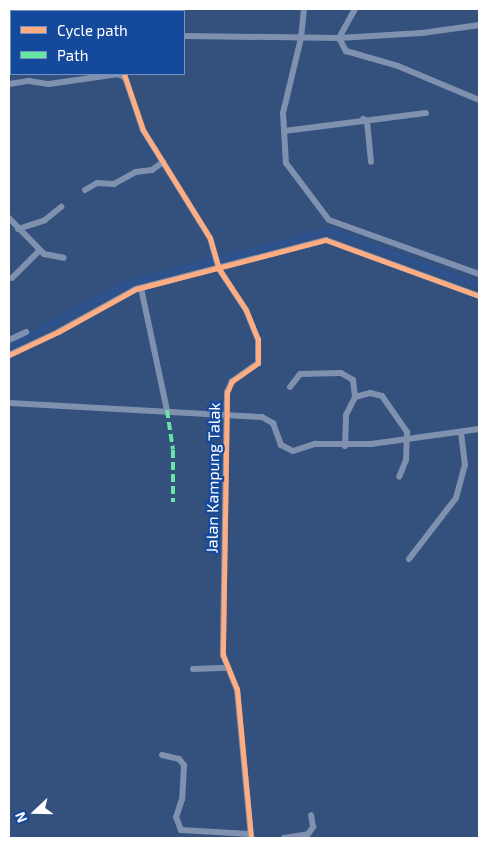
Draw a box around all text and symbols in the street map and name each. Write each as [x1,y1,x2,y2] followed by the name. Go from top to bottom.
[10,10,185,75] legend
[57,21,128,39] text: Cycle path
[57,46,88,64] text: Path
[202,402,224,554] street label: Jalan Kampung Talak
[10,787,60,837] north arrow
[11,810,30,825] text: N

